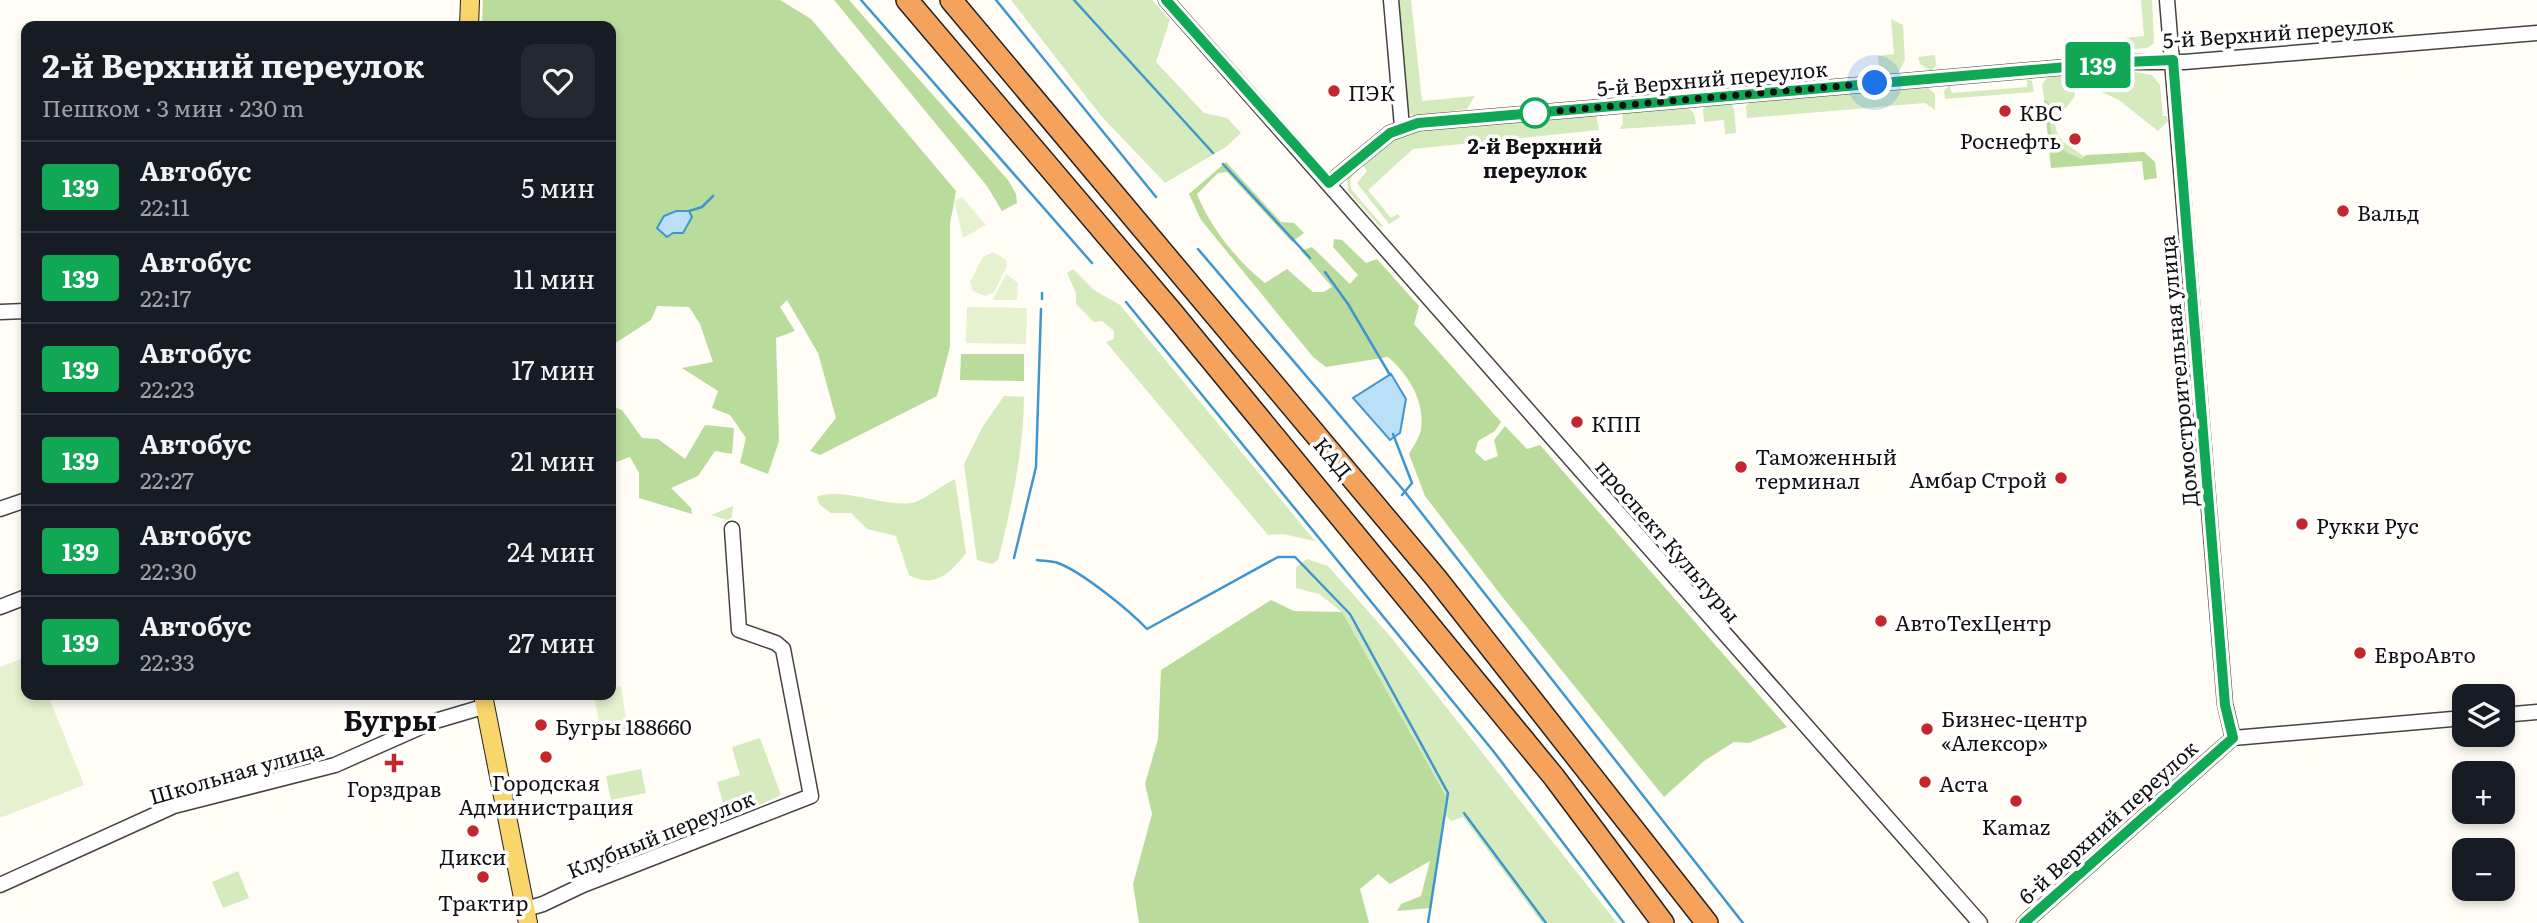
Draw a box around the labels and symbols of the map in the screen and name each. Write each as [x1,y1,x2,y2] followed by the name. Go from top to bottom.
[2162,7,2395,55] street label: 5-й Верхний переулок
[2058,42,2138,88] line badge: 139
[1595,51,1829,103] street label: 5-й Верхний переулок
[1857,65,1892,100] your location
[1348,76,1396,107] place label: ПЭК
[1326,83,1342,99] marker: ПЭК
[2019,96,2063,127] place label: КВС
[1520,98,1550,128] marker: 2-й Верхний переулок
[1997,103,2013,119] marker: КВС
[1960,124,2061,155] place label: Роснефть
[1468,129,1603,184] place label: 2-й Верхний переулок
[2067,131,2083,147] marker: Роснефть
[2357,196,2420,227] place label: Вальд
[2335,203,2351,219] marker: Вальд
[2150,233,2204,508] street label: Домостроительная улица
[1591,407,1641,438] place label: КПП
[1569,414,1585,430] marker: КПП
[1307,429,1361,485] street label: КАД
[1755,440,1897,495] place label: Таможенный терминал
[1589,451,1749,629] street label: проспект Культуры
[1733,459,1749,475] marker: Таможенный терминал
[1909,463,2047,494] place label: Амбар Строй
[2053,470,2069,486] marker: Амбар Строй
[2316,509,2419,540] place label: Рукки Рус
[2294,516,2310,532] marker: Рукки Рус
[1895,606,2052,637] place label: АвтоТехЦентр
[1873,613,1889,629] marker: АвтоТехЦентр
[2374,638,2476,669] place label: ЕвроАвто
[2352,645,2368,661] marker: ЕвроАвто
[343,698,437,740] district label: Бугры
[1941,702,2087,757] place label: Бизнес-центр «Алексор»
[555,710,692,741] place label: Бугры 188660
[533,717,549,733] marker: Бугры 188660
[1919,721,1935,737] marker: Бизнес-центр «Алексор»
[145,731,328,811] street label: Школьная улица
[2010,731,2204,910] street label: 6-й Верхний переулок
[538,749,554,765] marker: Городская Администрация
[386,755,402,771] marker: Горздрав
[458,766,634,821] place label: Городская Администрация
[1939,767,1989,798] place label: Аста
[346,772,442,803] place label: Горздрав
[1917,774,1933,790] marker: Аста
[562,781,759,885] street label: Клубный переулок
[2008,793,2024,809] marker: Kamaz
[1982,810,2050,841] place label: Kamaz
[465,823,481,839] marker: Дикси
[440,840,506,871] place label: Дикси
[475,869,491,885] marker: Трактир
[438,886,528,917] place label: Трактир

